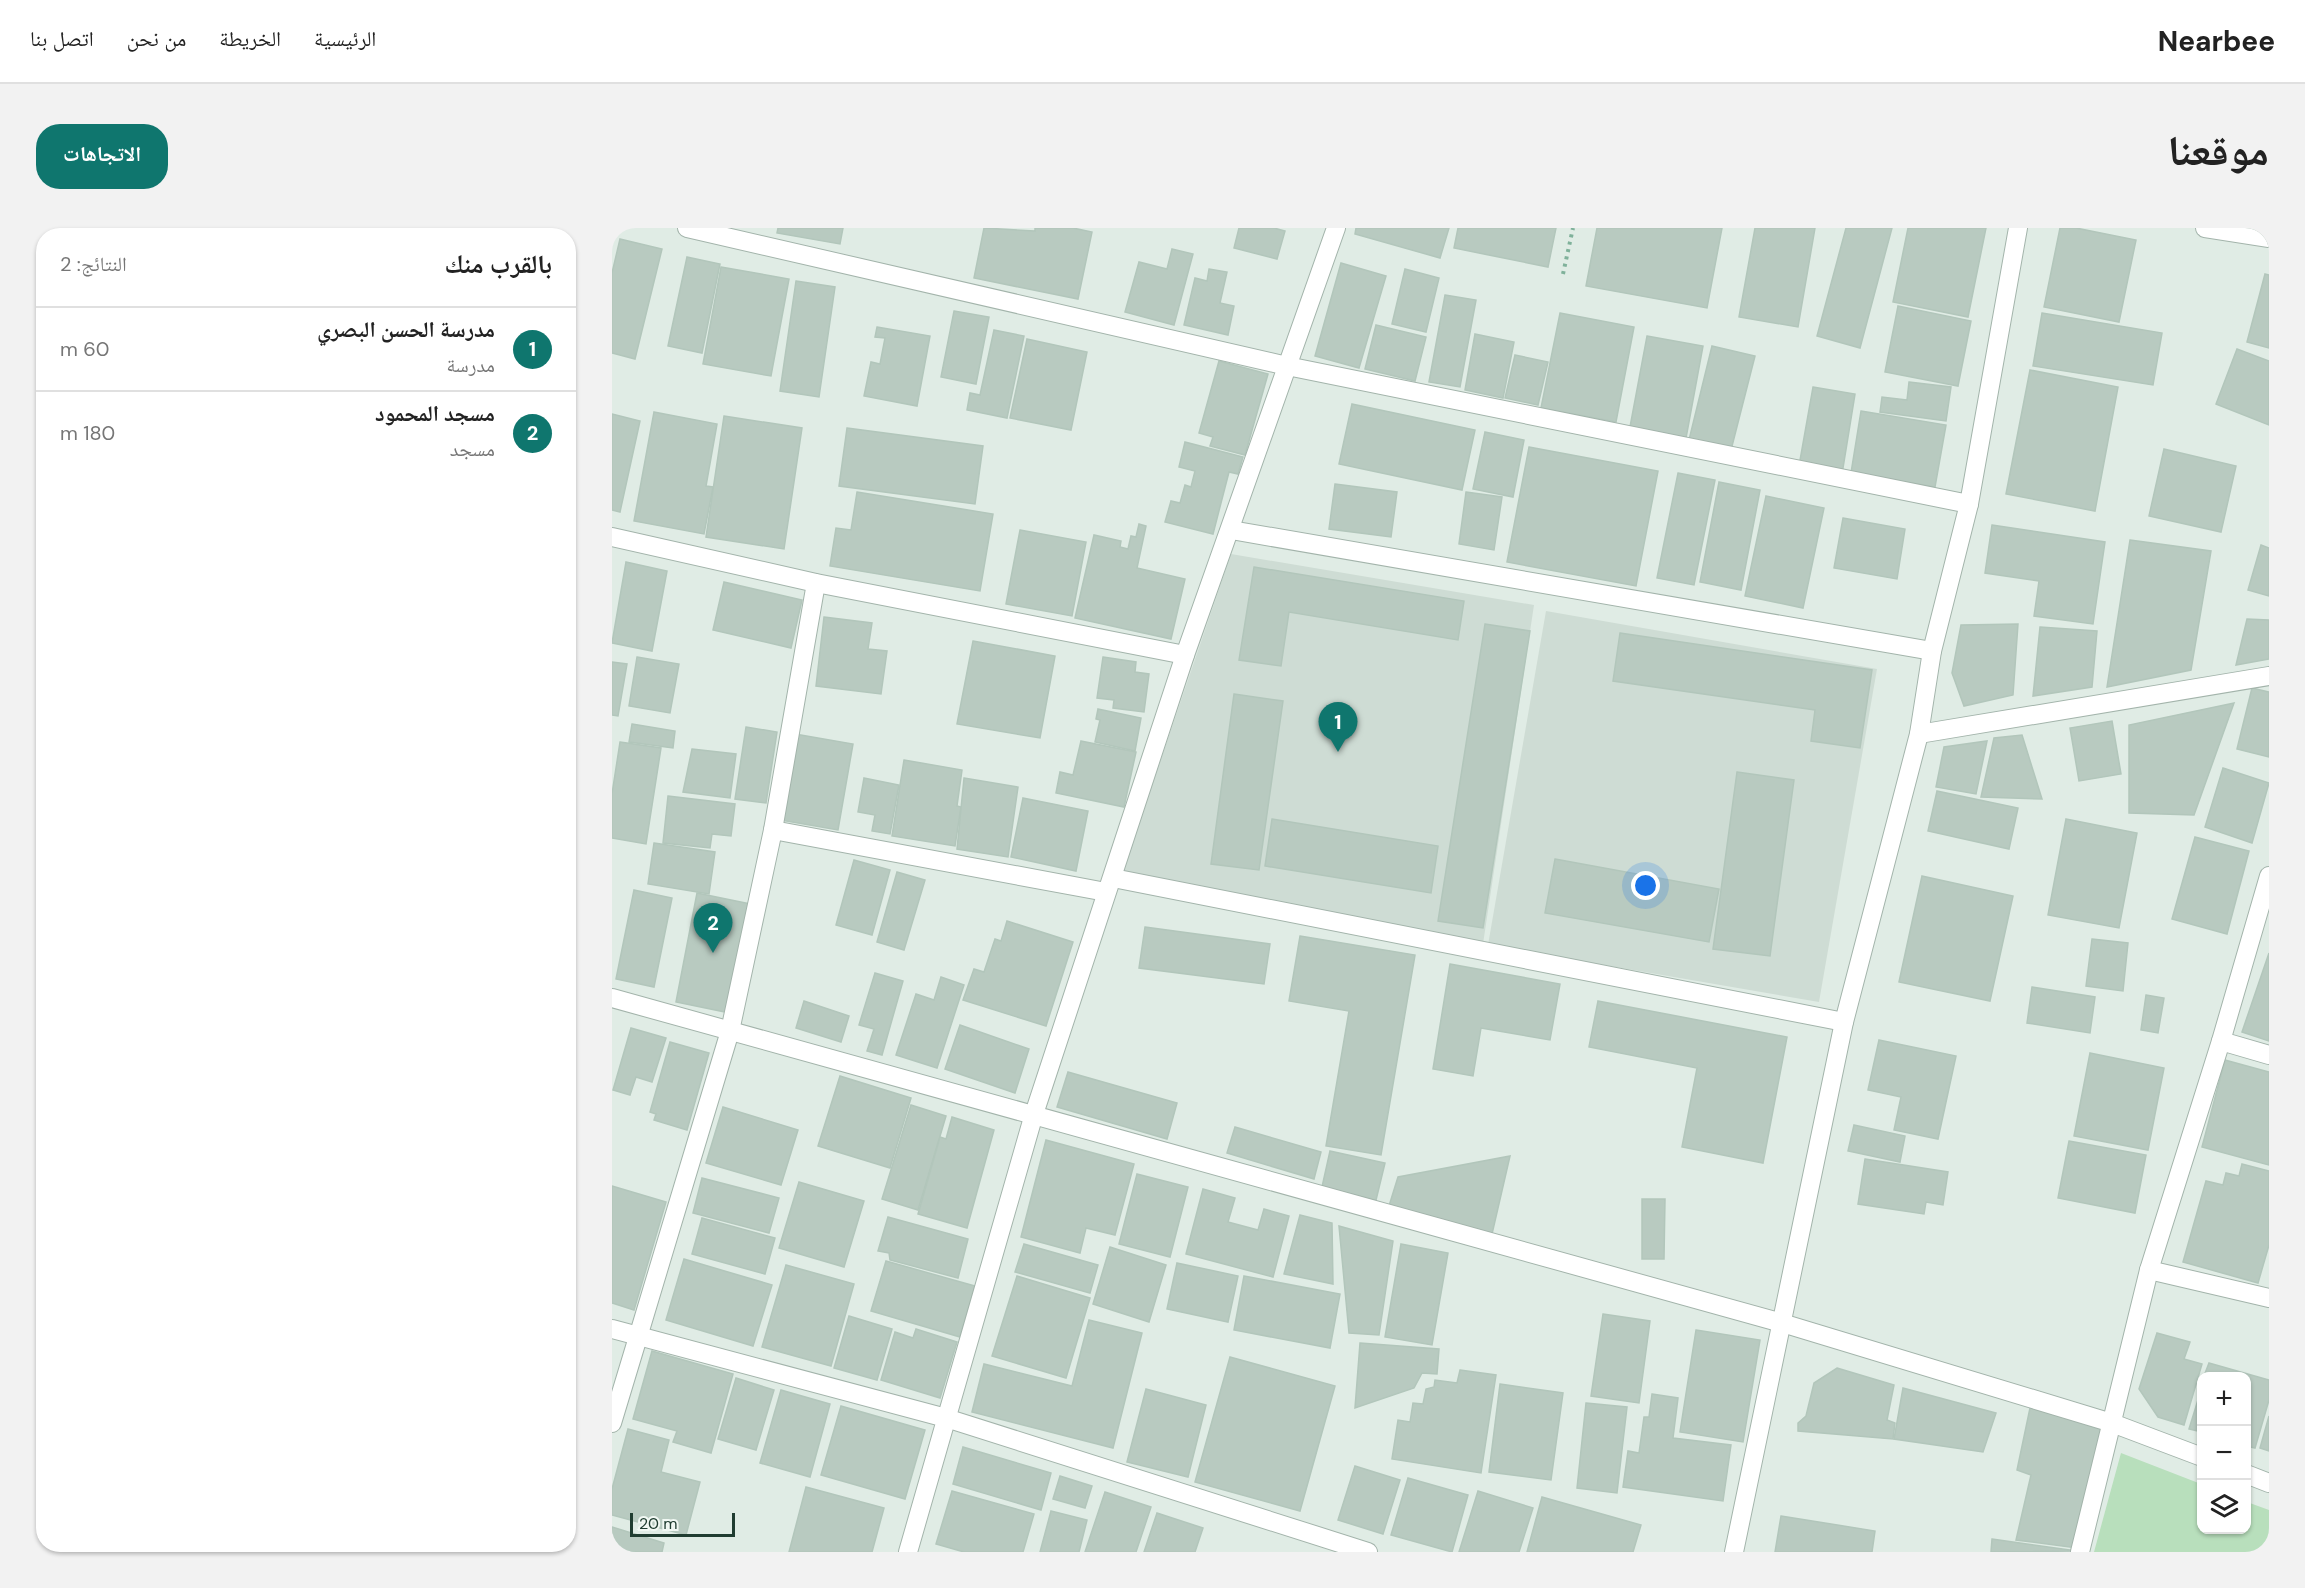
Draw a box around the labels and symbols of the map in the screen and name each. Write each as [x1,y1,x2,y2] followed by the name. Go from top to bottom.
[1318,702,1358,752] pin: 1
[1631,871,1660,900] your location
[694,904,732,953] pin: 2
[630,1510,735,1538] scale bar

